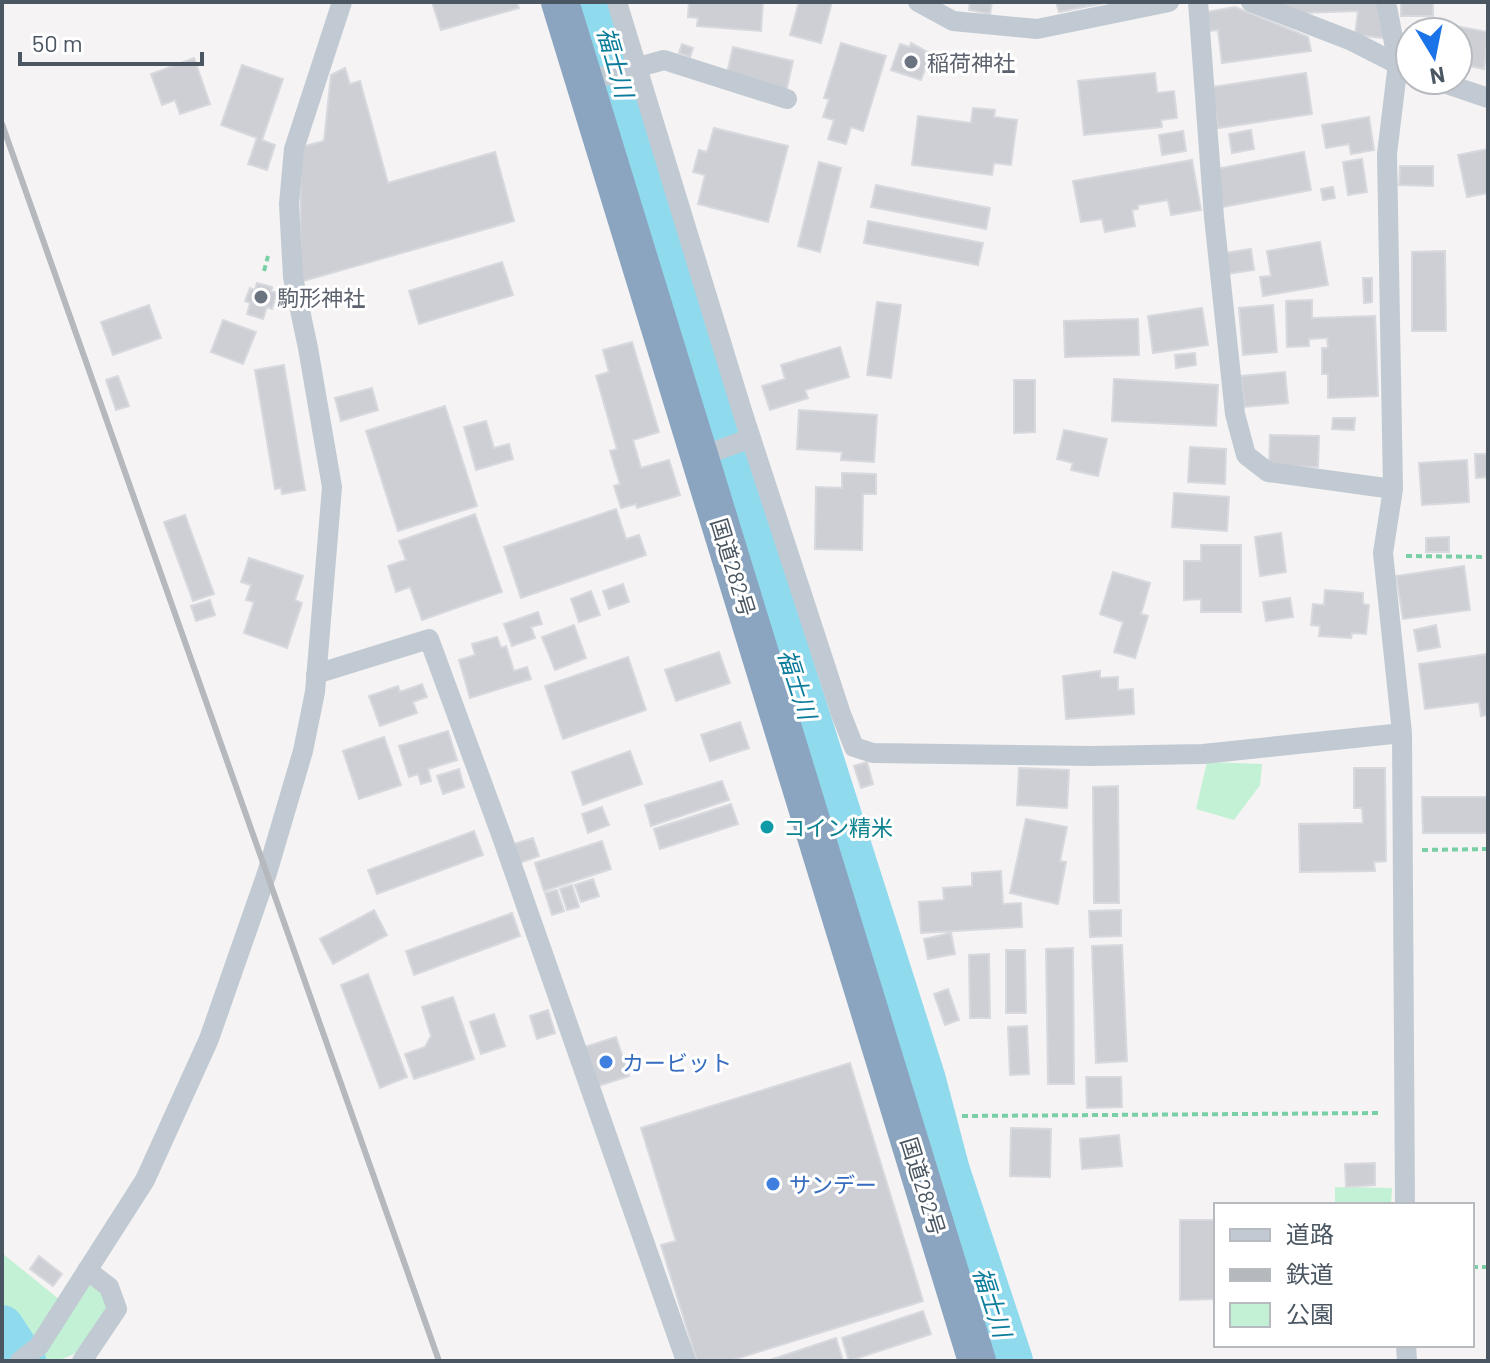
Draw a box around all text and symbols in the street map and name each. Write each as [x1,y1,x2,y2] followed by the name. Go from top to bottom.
[20,16,202,66] scale bar
[1394,16,1474,96] north arrow
[592,23,641,103] water label: 福士川
[32,28,83,57] text: 50 m
[927,49,1015,75] place label: 稲荷神社
[902,53,920,71] marker: 稲荷神社
[1428,63,1447,91] text: N
[277,284,365,310] place label: 駒形神社
[252,288,270,306] marker: 駒形神社
[707,515,761,619] street label: 国道282号
[773,645,824,726] water label: 福士川
[783,814,893,840] place label: コイン精米
[758,818,776,836] marker: コイン精米
[622,1049,732,1075] place label: カービット
[597,1053,615,1071] marker: カービット
[897,1134,951,1238] street label: 国道282号
[789,1171,877,1197] place label: サンデー
[764,1175,782,1193] marker: サンデー
[1214,1203,1474,1347] legend
[1286,1219,1334,1248] text: 道路
[1286,1259,1334,1288] text: 鉄道
[968,1263,1019,1344] water label: 福士川
[1286,1299,1334,1328] text: 公園

